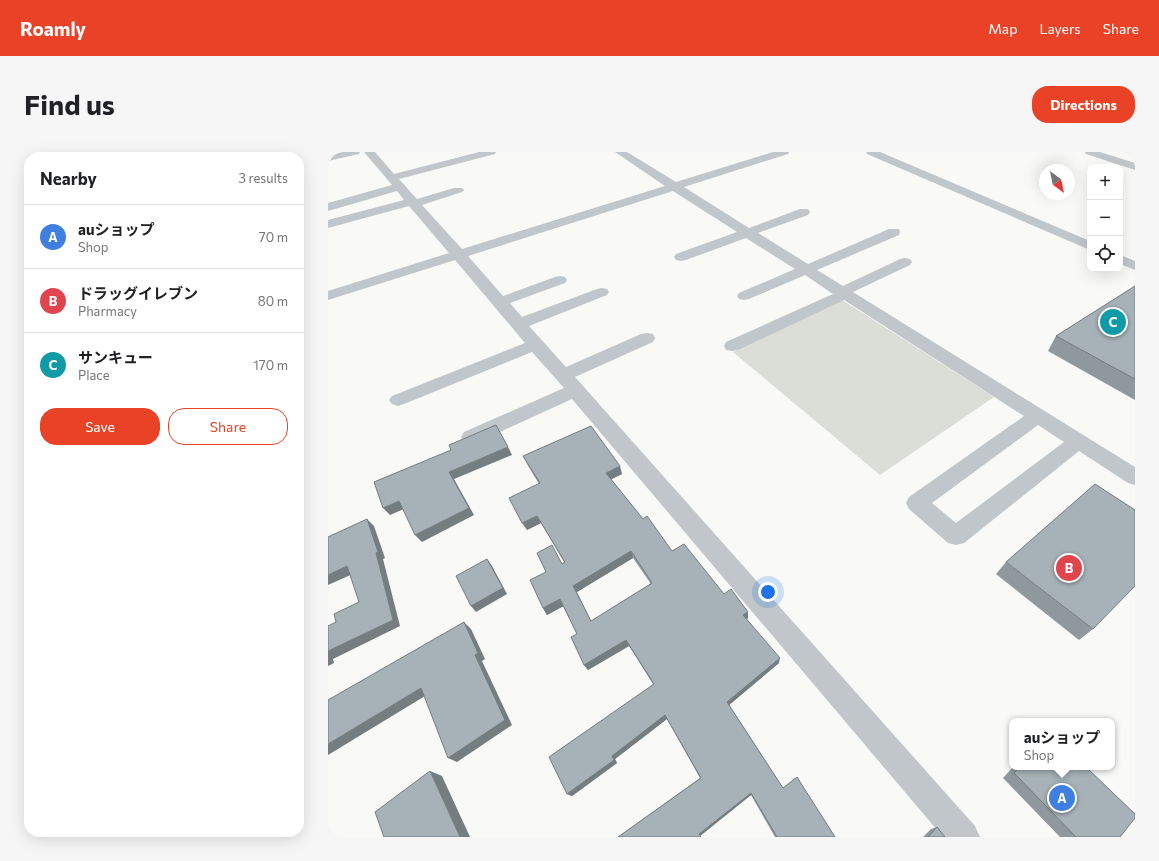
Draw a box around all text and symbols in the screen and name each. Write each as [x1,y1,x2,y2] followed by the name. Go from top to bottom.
[20,17,86,40] text: Roamly
[989,20,1017,37] text: Map
[1039,20,1081,37] text: Layers
[1103,20,1139,37] text: Share
[1032,86,1135,123] button: Directions
[24,87,115,121] text: Find us
[1039,164,1075,200] north arrow
[1087,164,1123,272] map controls
[1087,164,1123,200] button: +
[40,168,97,189] text: Nearby
[239,170,288,186] text: 3 results
[1087,200,1123,236] button: −
[78,220,154,238] text: auショップ
[48,229,58,245] text: A
[259,229,288,245] text: 70 m
[1087,236,1123,272] button: locate
[78,239,109,255] text: Shop
[78,284,198,302] text: ドラッグイレブン
[49,293,57,309] text: B
[258,293,288,309] text: 80 m
[78,303,137,319] text: Pharmacy
[1100,307,1126,337] pin: C
[78,348,153,366] text: サンキュー
[49,357,57,373] text: C
[253,357,288,373] text: 170 m
[78,367,110,383] text: Place
[40,408,160,445] button: Save
[168,408,288,445] button: Share
[1056,553,1082,583] pin: B
[758,582,778,602] your location
[1009,718,1115,770] popup
[1024,728,1100,746] text: auショップ
[1024,747,1054,763] text: Shop
[1049,783,1075,813] pin: A

